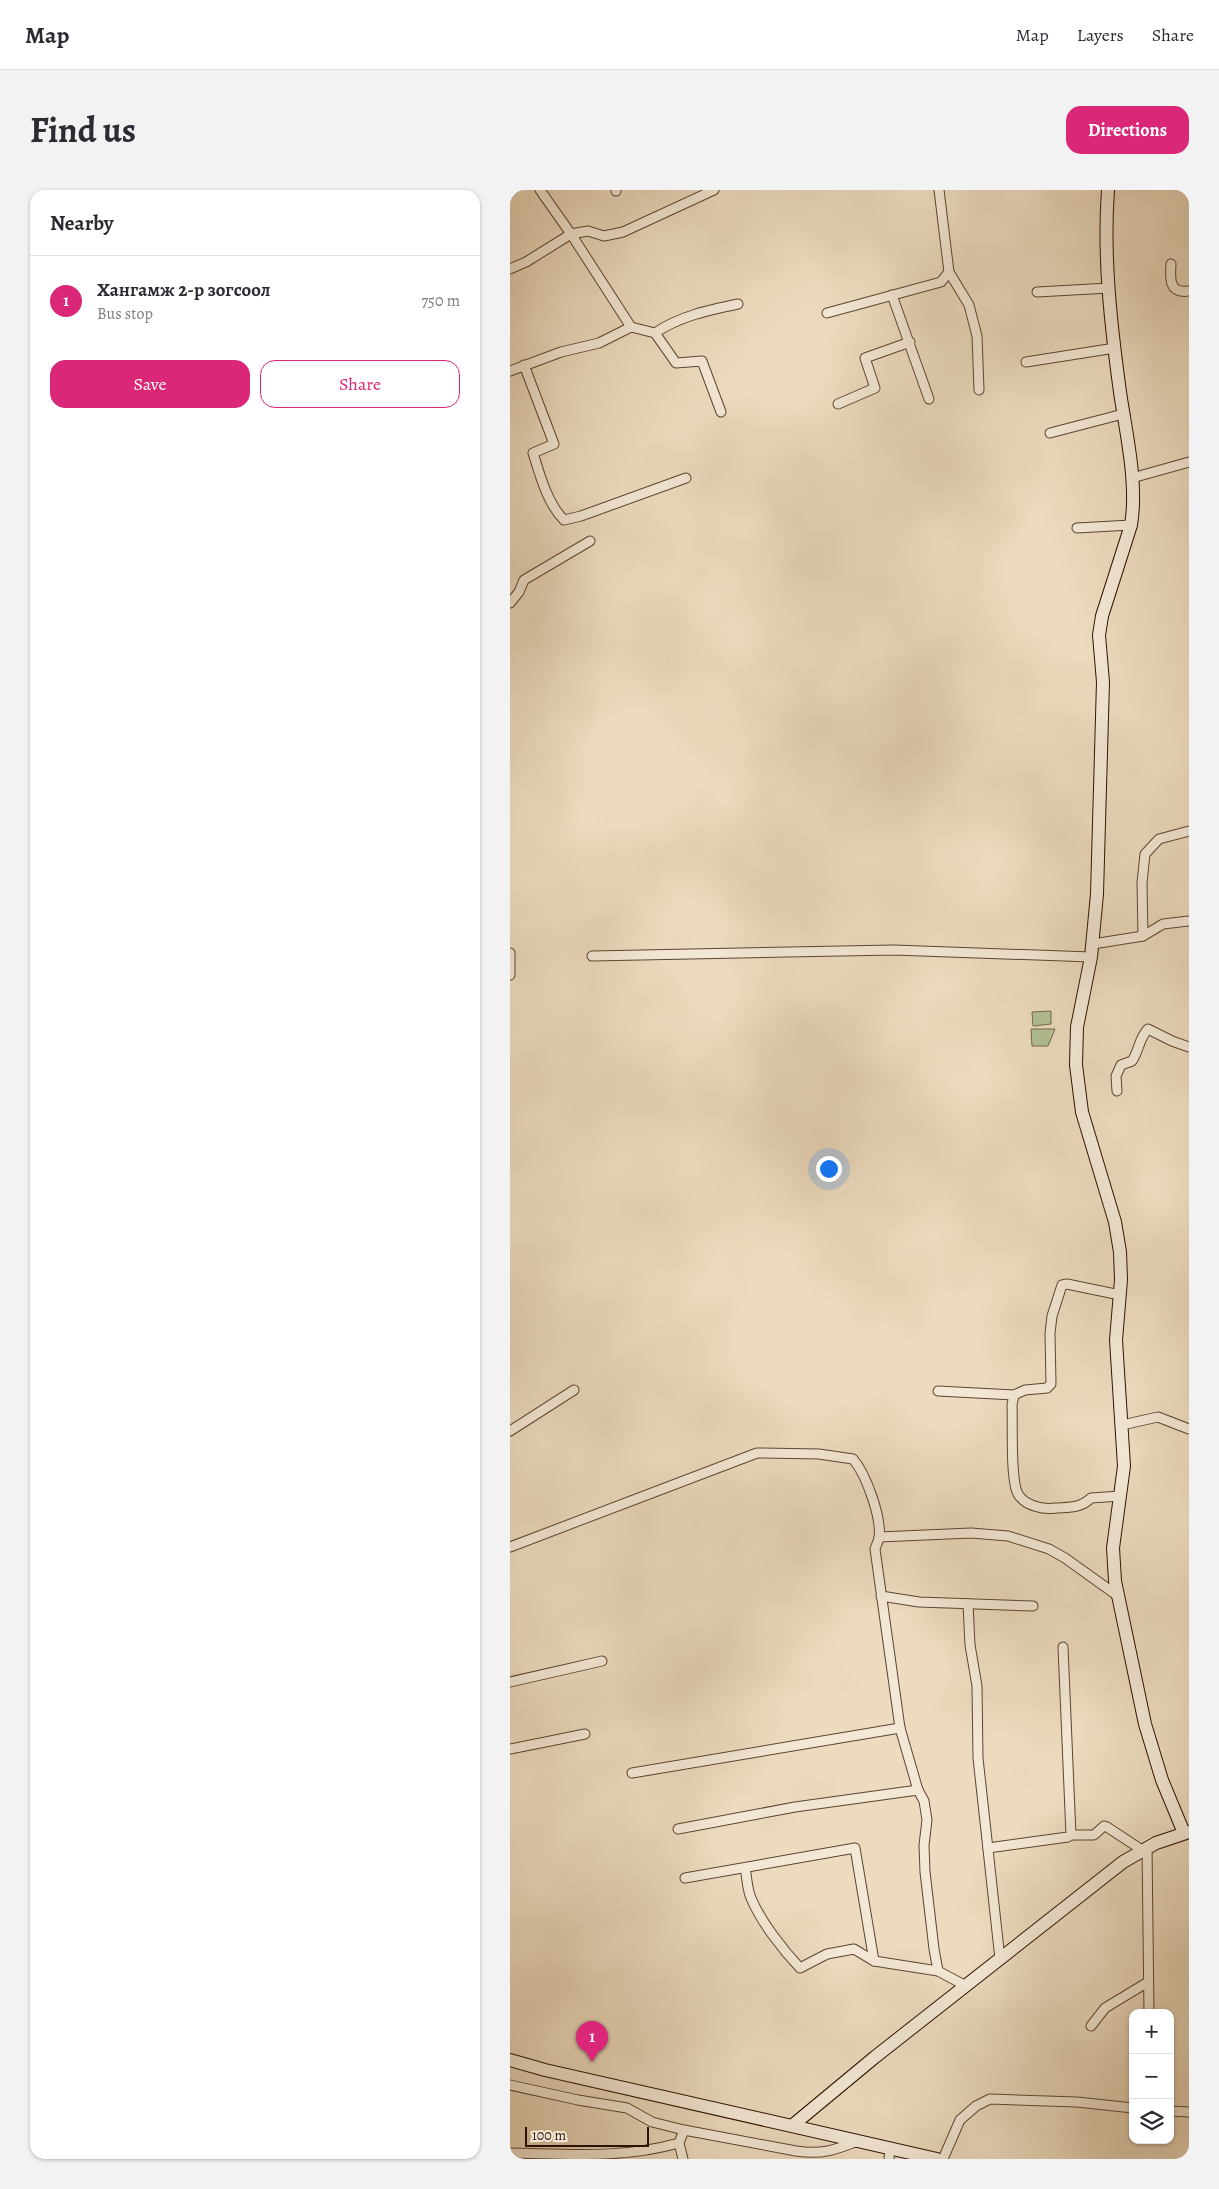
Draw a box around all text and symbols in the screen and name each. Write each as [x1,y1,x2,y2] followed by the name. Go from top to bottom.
[25,19,69,51] text: Map
[1016,23,1049,47] text: Map
[1077,23,1124,47] text: Layers
[1152,23,1194,47] text: Share
[30,106,136,154] text: Find us
[1066,106,1189,154] button: Directions
[50,209,113,237] text: Nearby
[97,277,271,303] text: Хангамж 2-р зогсоол
[63,290,69,312] text: 1
[421,290,460,312] text: 750 m
[97,303,153,325] text: Bus stop
[50,360,250,408] button: Save
[260,360,460,408] button: Share
[816,1156,842,1182] your location
[1129,2009,1174,2144] map controls
[1129,2009,1174,2054] button: +
[576,2021,608,2062] pin: 1
[1129,2054,1174,2099] button: −
[1129,2099,1174,2144] button: layers
[525,2124,649,2147] scale bar
[532,2126,566,2145] text: 100 m

